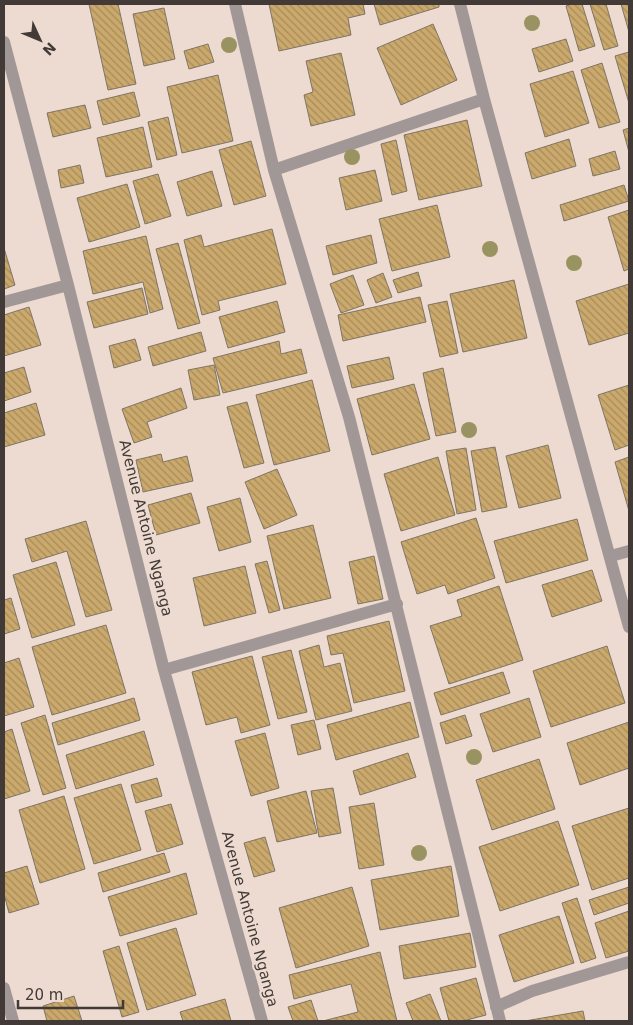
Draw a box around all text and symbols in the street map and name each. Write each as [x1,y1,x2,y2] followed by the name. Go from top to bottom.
[15,15,65,65] north arrow
[40,39,59,59] text: N
[115,438,177,618] street label: Avenue Antoine Nganga
[218,829,282,1009] street label: Avenue Antoine Nganga
[18,978,122,1010] scale bar
[25,986,63,1004] text: 20 m

